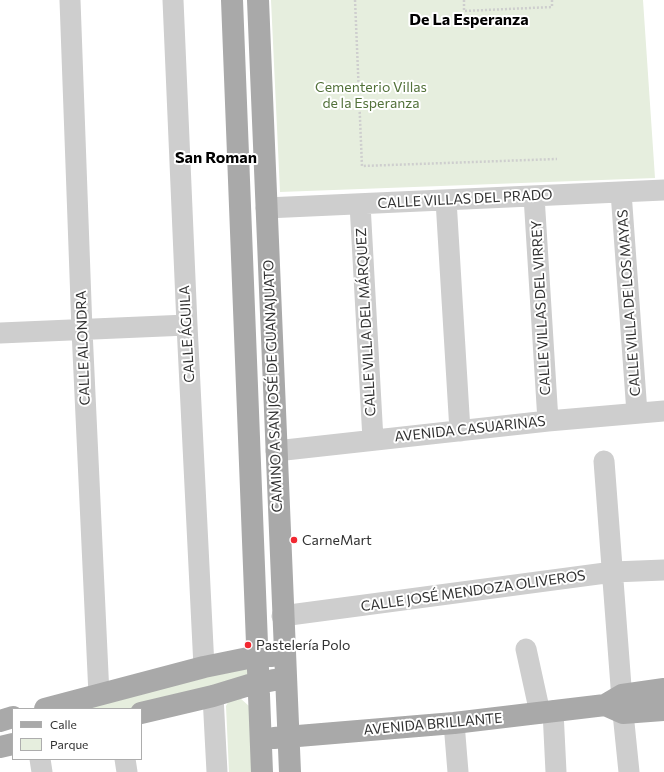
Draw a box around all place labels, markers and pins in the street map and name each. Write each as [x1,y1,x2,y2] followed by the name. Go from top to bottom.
[302,532,372,548] place label: CarneMart
[289,535,299,545] marker: CarneMart
[256,637,350,653] place label: Pastelería Polo
[243,640,253,650] marker: Pastelería Polo

